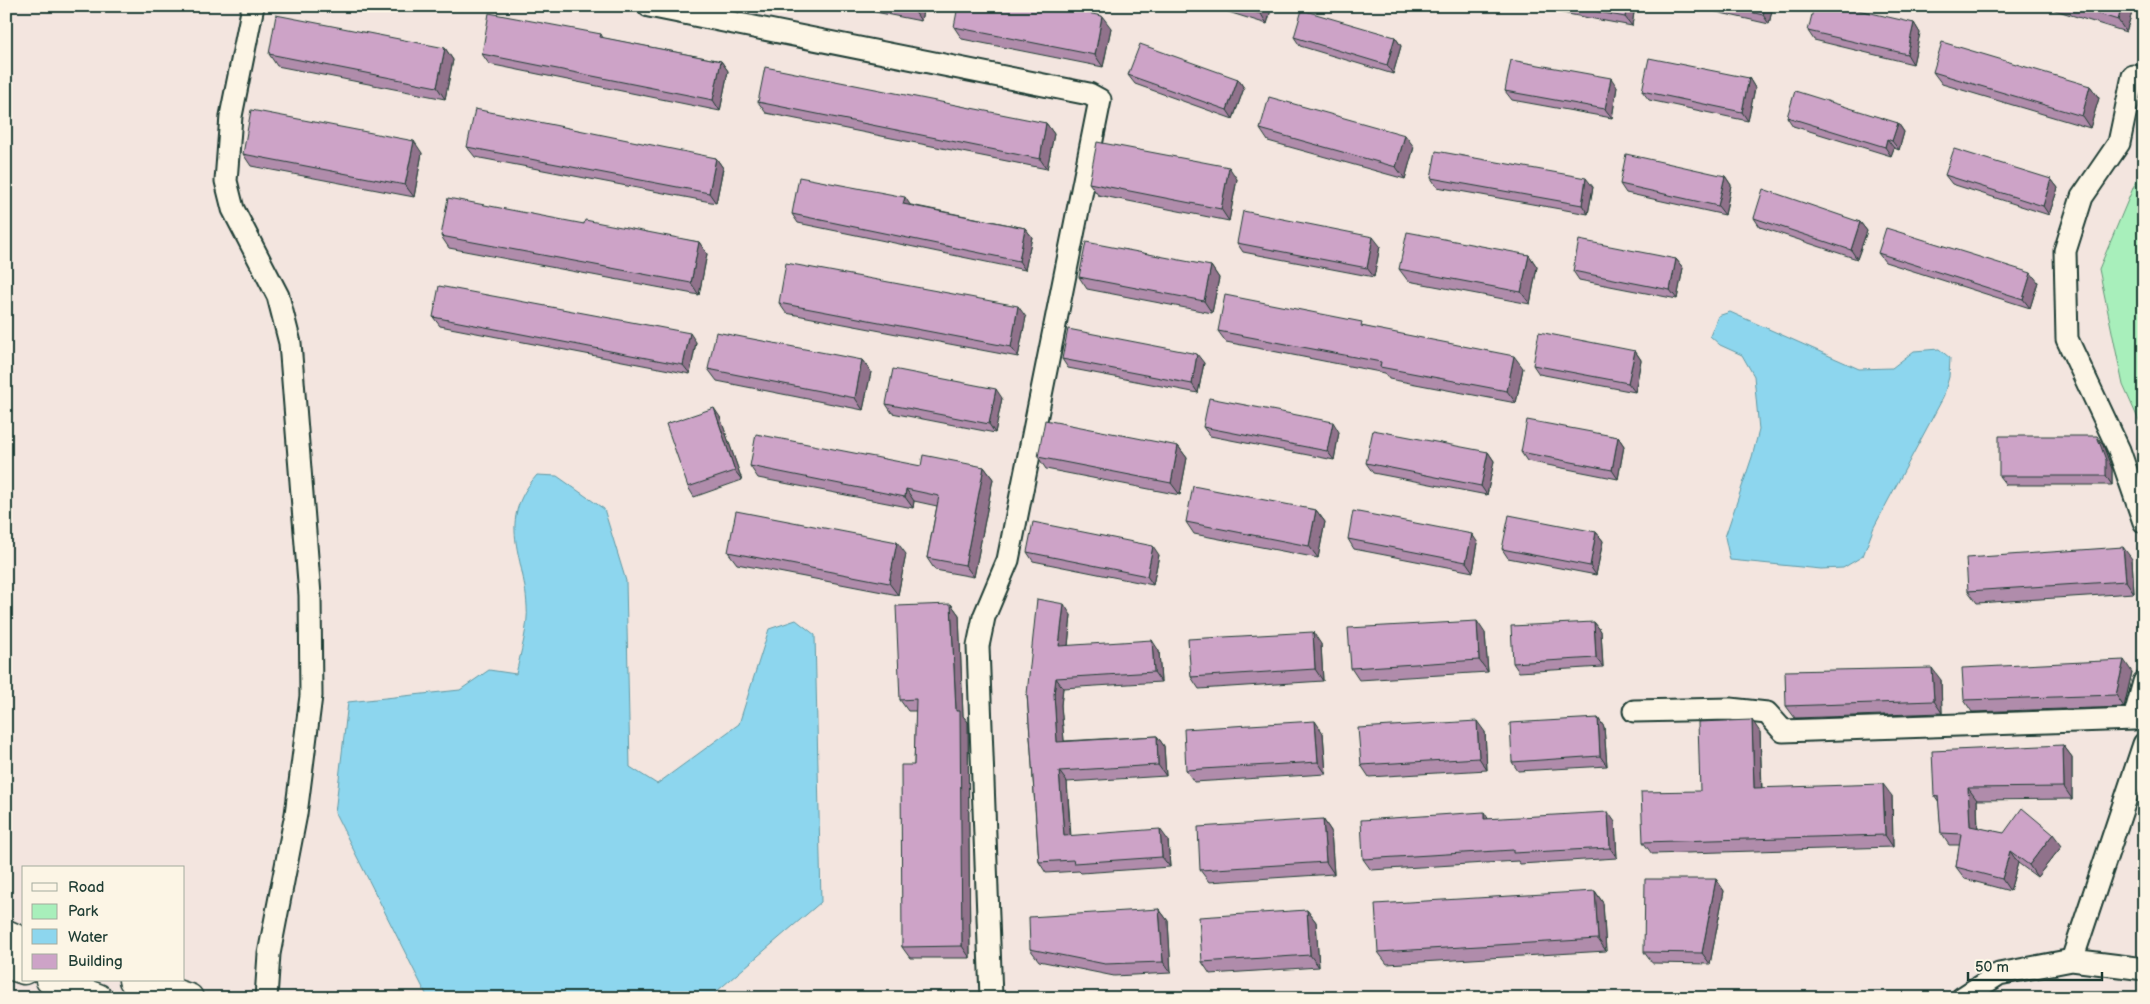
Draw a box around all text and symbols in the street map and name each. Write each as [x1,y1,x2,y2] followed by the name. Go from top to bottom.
[22,866,185,982] legend
[68,878,104,897] text: Road
[68,902,99,921] text: Park
[68,928,108,947] text: Water
[1968,949,2101,981] scale bar
[68,952,123,971] text: Building
[1975,958,2009,977] text: 50 m

